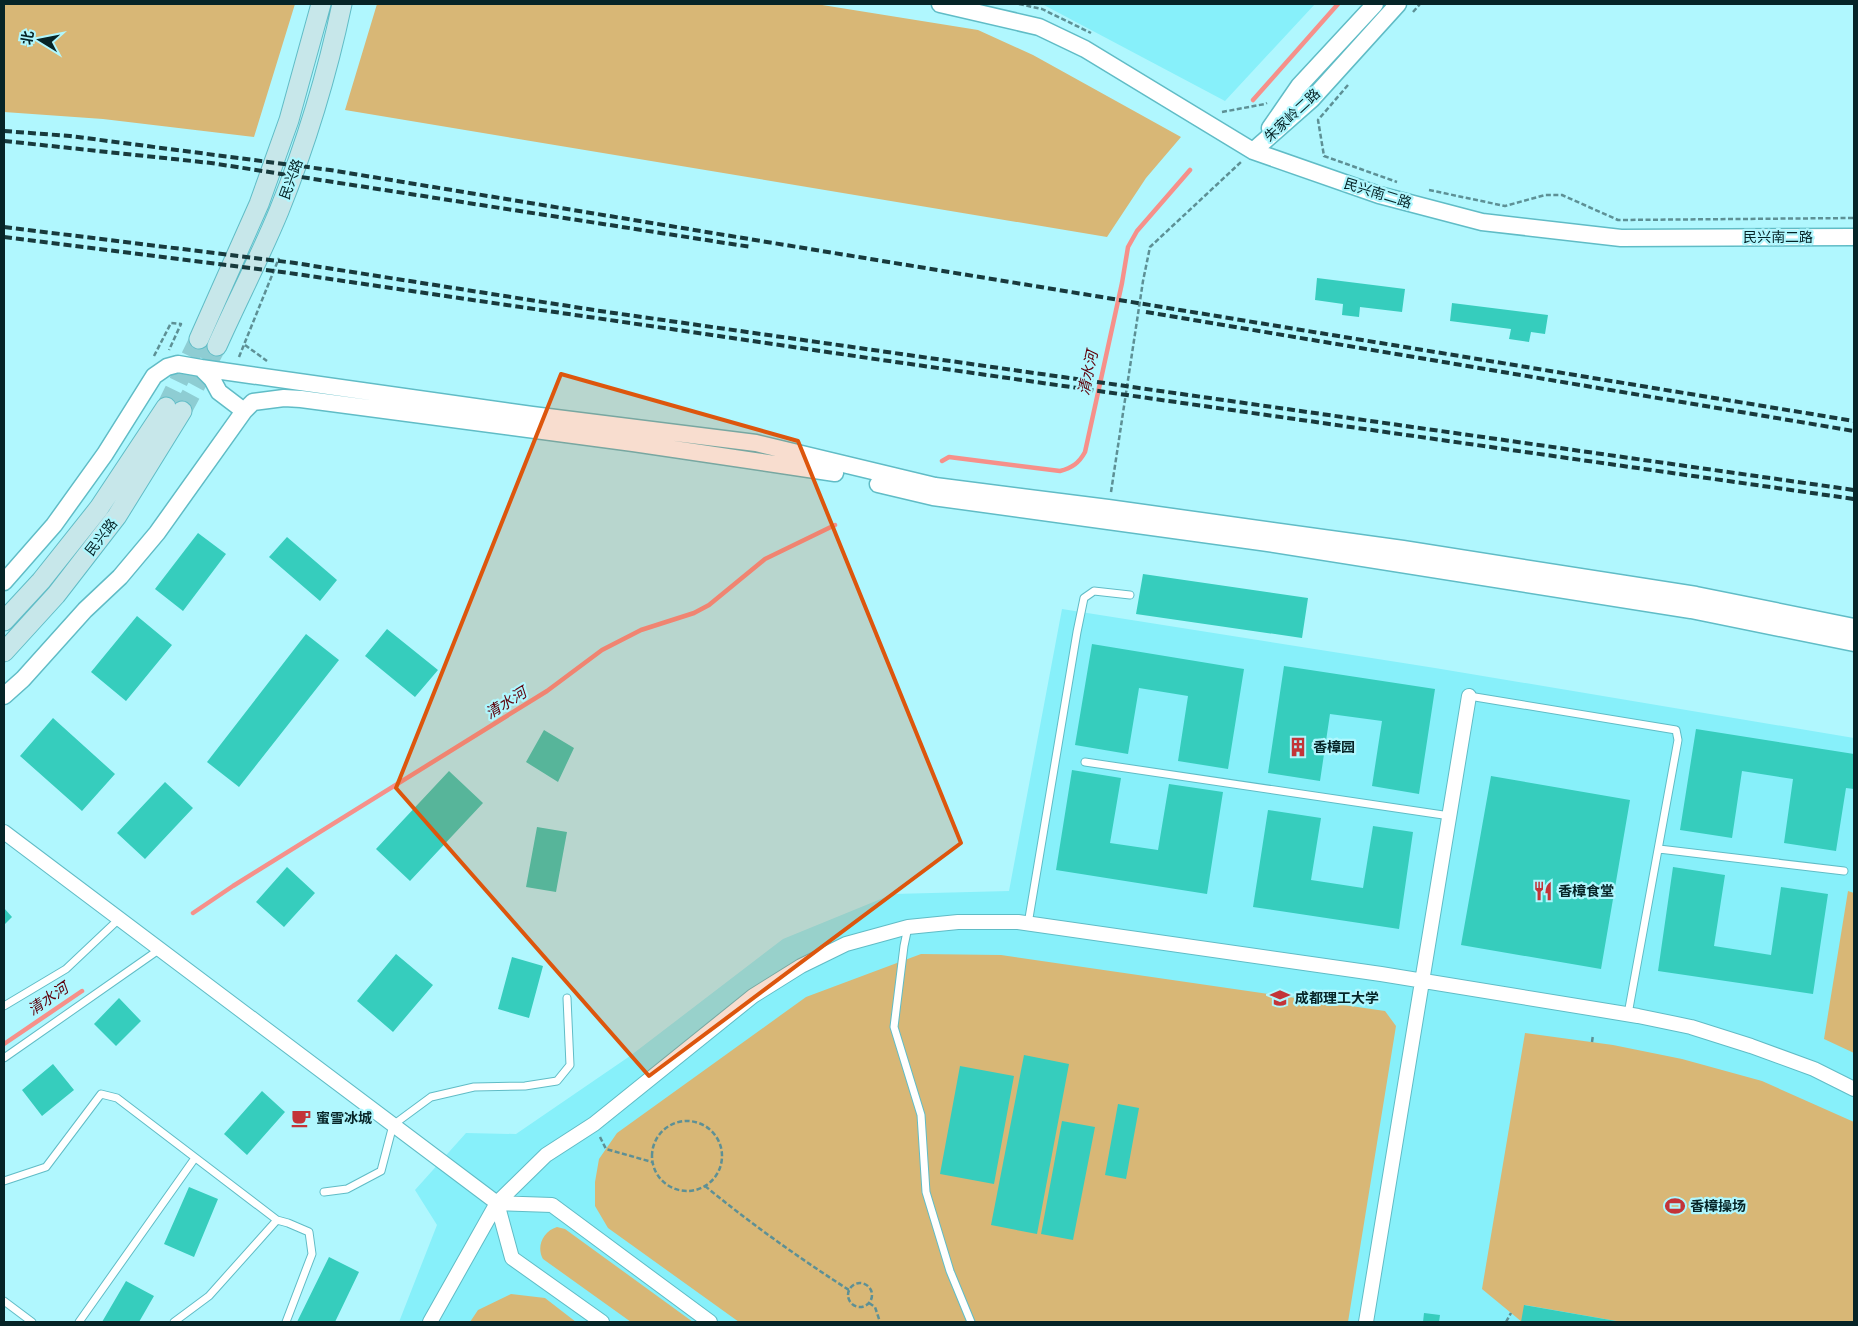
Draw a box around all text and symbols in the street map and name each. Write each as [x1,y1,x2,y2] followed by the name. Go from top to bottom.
[15,15,65,65] north arrow
[18,29,36,46] text: 北
[1261,85,1323,145] street label: 朱家岭二路
[276,157,306,201] street label: 民兴路
[1342,175,1414,211] street label: 民兴南二路
[1743,229,1813,245] street label: 民兴南二路
[1075,346,1102,397] water label: 清水河
[82,516,120,558] street label: 民兴路
[482,682,532,723] water label: 清水河
[1287,736,1309,758] building icon: 香樟园
[1313,739,1355,755] place label: 香樟园
[1532,880,1554,902] restaurant icon: 香樟食堂
[1558,883,1614,899] place label: 香樟食堂
[24,977,74,1019] water label: 清水河
[1269,987,1291,1009] school or university icon: 成都理工大学
[1295,990,1379,1006] place label: 成都理工大学
[290,1107,312,1129] cafe icon: 蜜雪冰城
[316,1110,372,1126] place label: 蜜雪冰城
[1664,1195,1686,1217] sports icon: 香樟操场
[1690,1198,1746,1214] place label: 香樟操场

